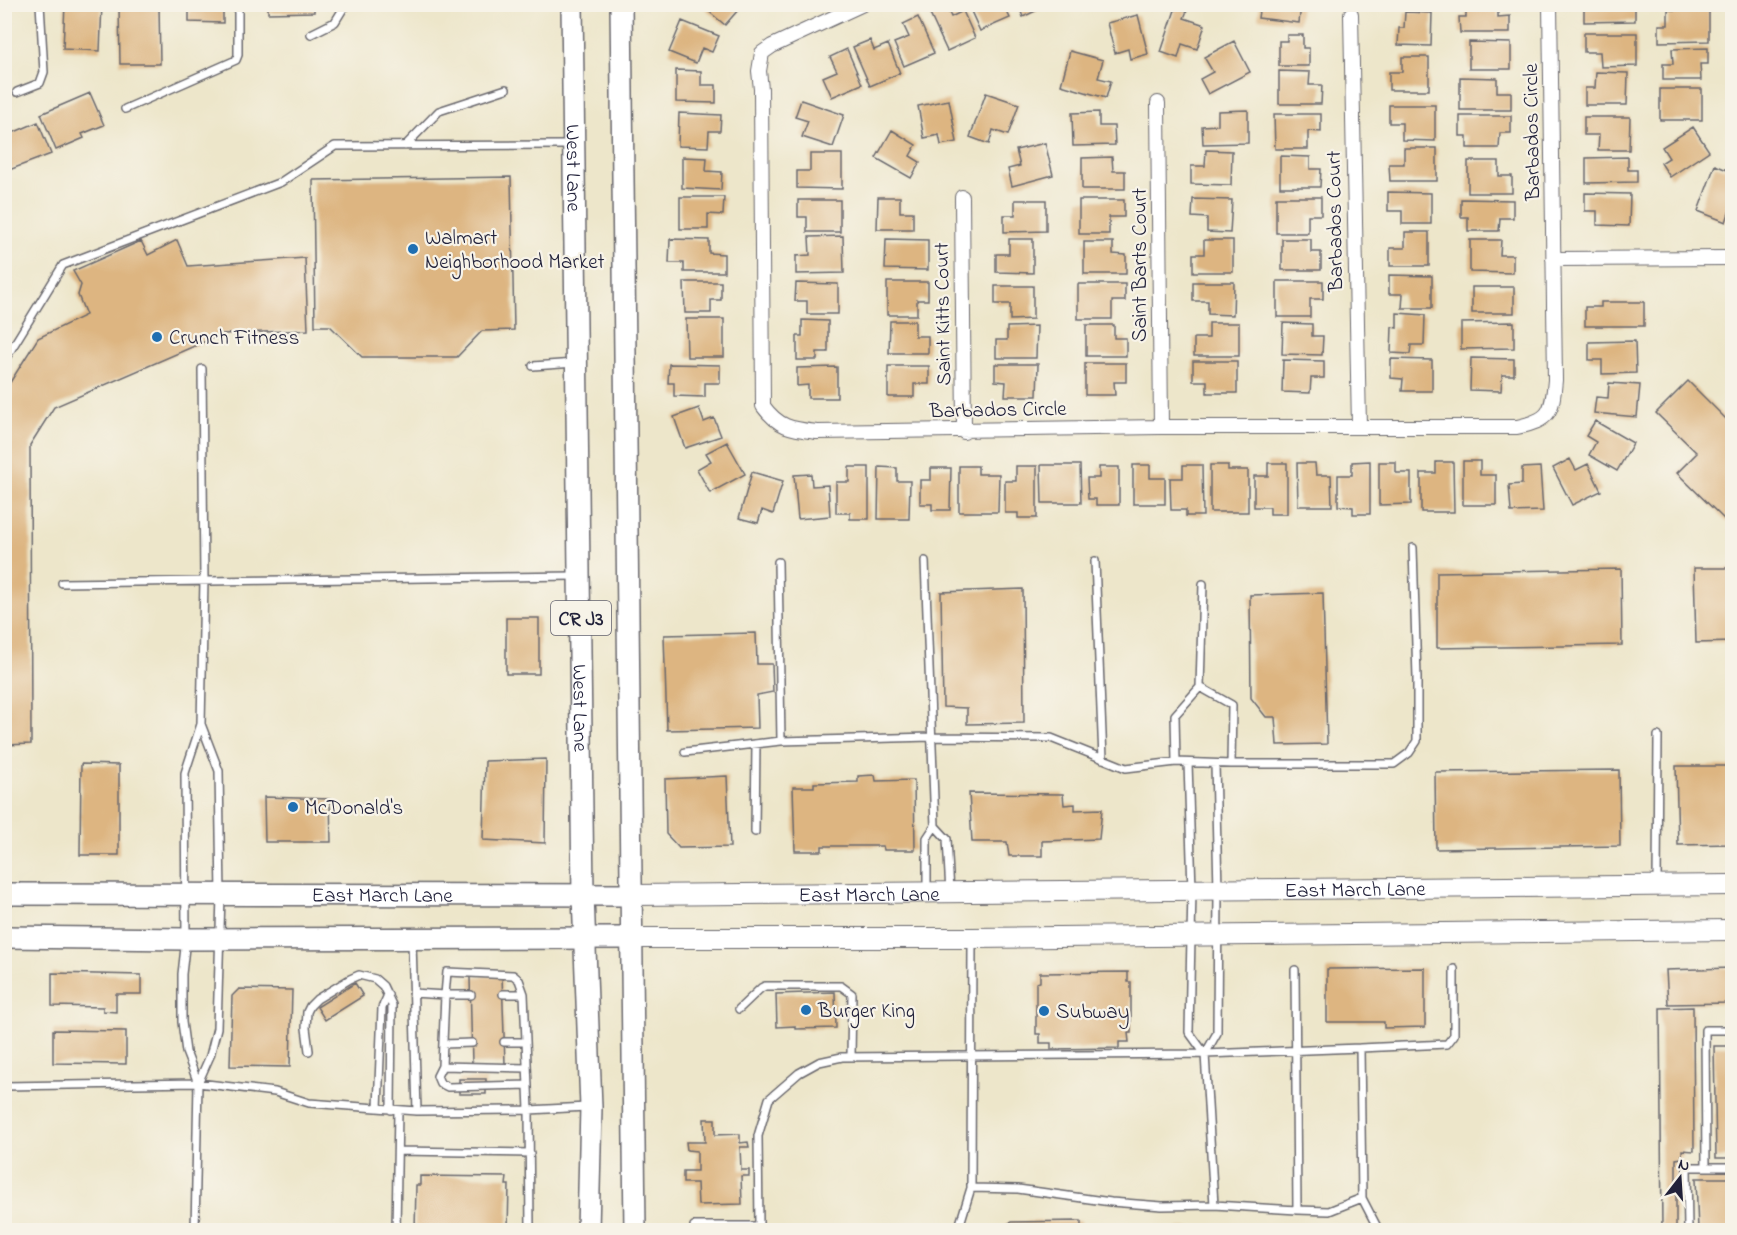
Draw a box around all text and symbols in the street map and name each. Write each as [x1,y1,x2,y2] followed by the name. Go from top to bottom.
[1517,63,1549,202] street label: Barbados Circle
[556,124,588,213] street label: West Lane
[1320,150,1352,293] street label: Barbados Court
[1126,188,1156,342] street label: Saint Barts Court
[425,224,605,280] place label: Walmart Neighborhood Market
[406,242,420,256] marker: Walmart Neighborhood Market
[928,242,960,386] street label: Saint Kitts Court
[169,324,299,354] place label: Crunch Fitness
[150,330,164,344] marker: Crunch Fitness
[928,395,1067,427] street label: Barbados Circle
[551,601,611,635] road number: CR J3
[563,664,594,753] street label: West Lane
[305,794,403,824] place label: McDonald's
[286,800,300,814] marker: McDonald's
[1284,875,1426,907] street label: East March Lane
[311,881,453,912] street label: East March Lane
[798,881,940,912] street label: East March Lane
[817,997,915,1029] place label: Burger King
[1056,998,1129,1030] place label: Subway
[799,1003,813,1017] marker: Burger King
[1037,1004,1051,1018] marker: Subway
[1650,1148,1710,1208] north arrow
[1675,1153,1693,1179] text: N

